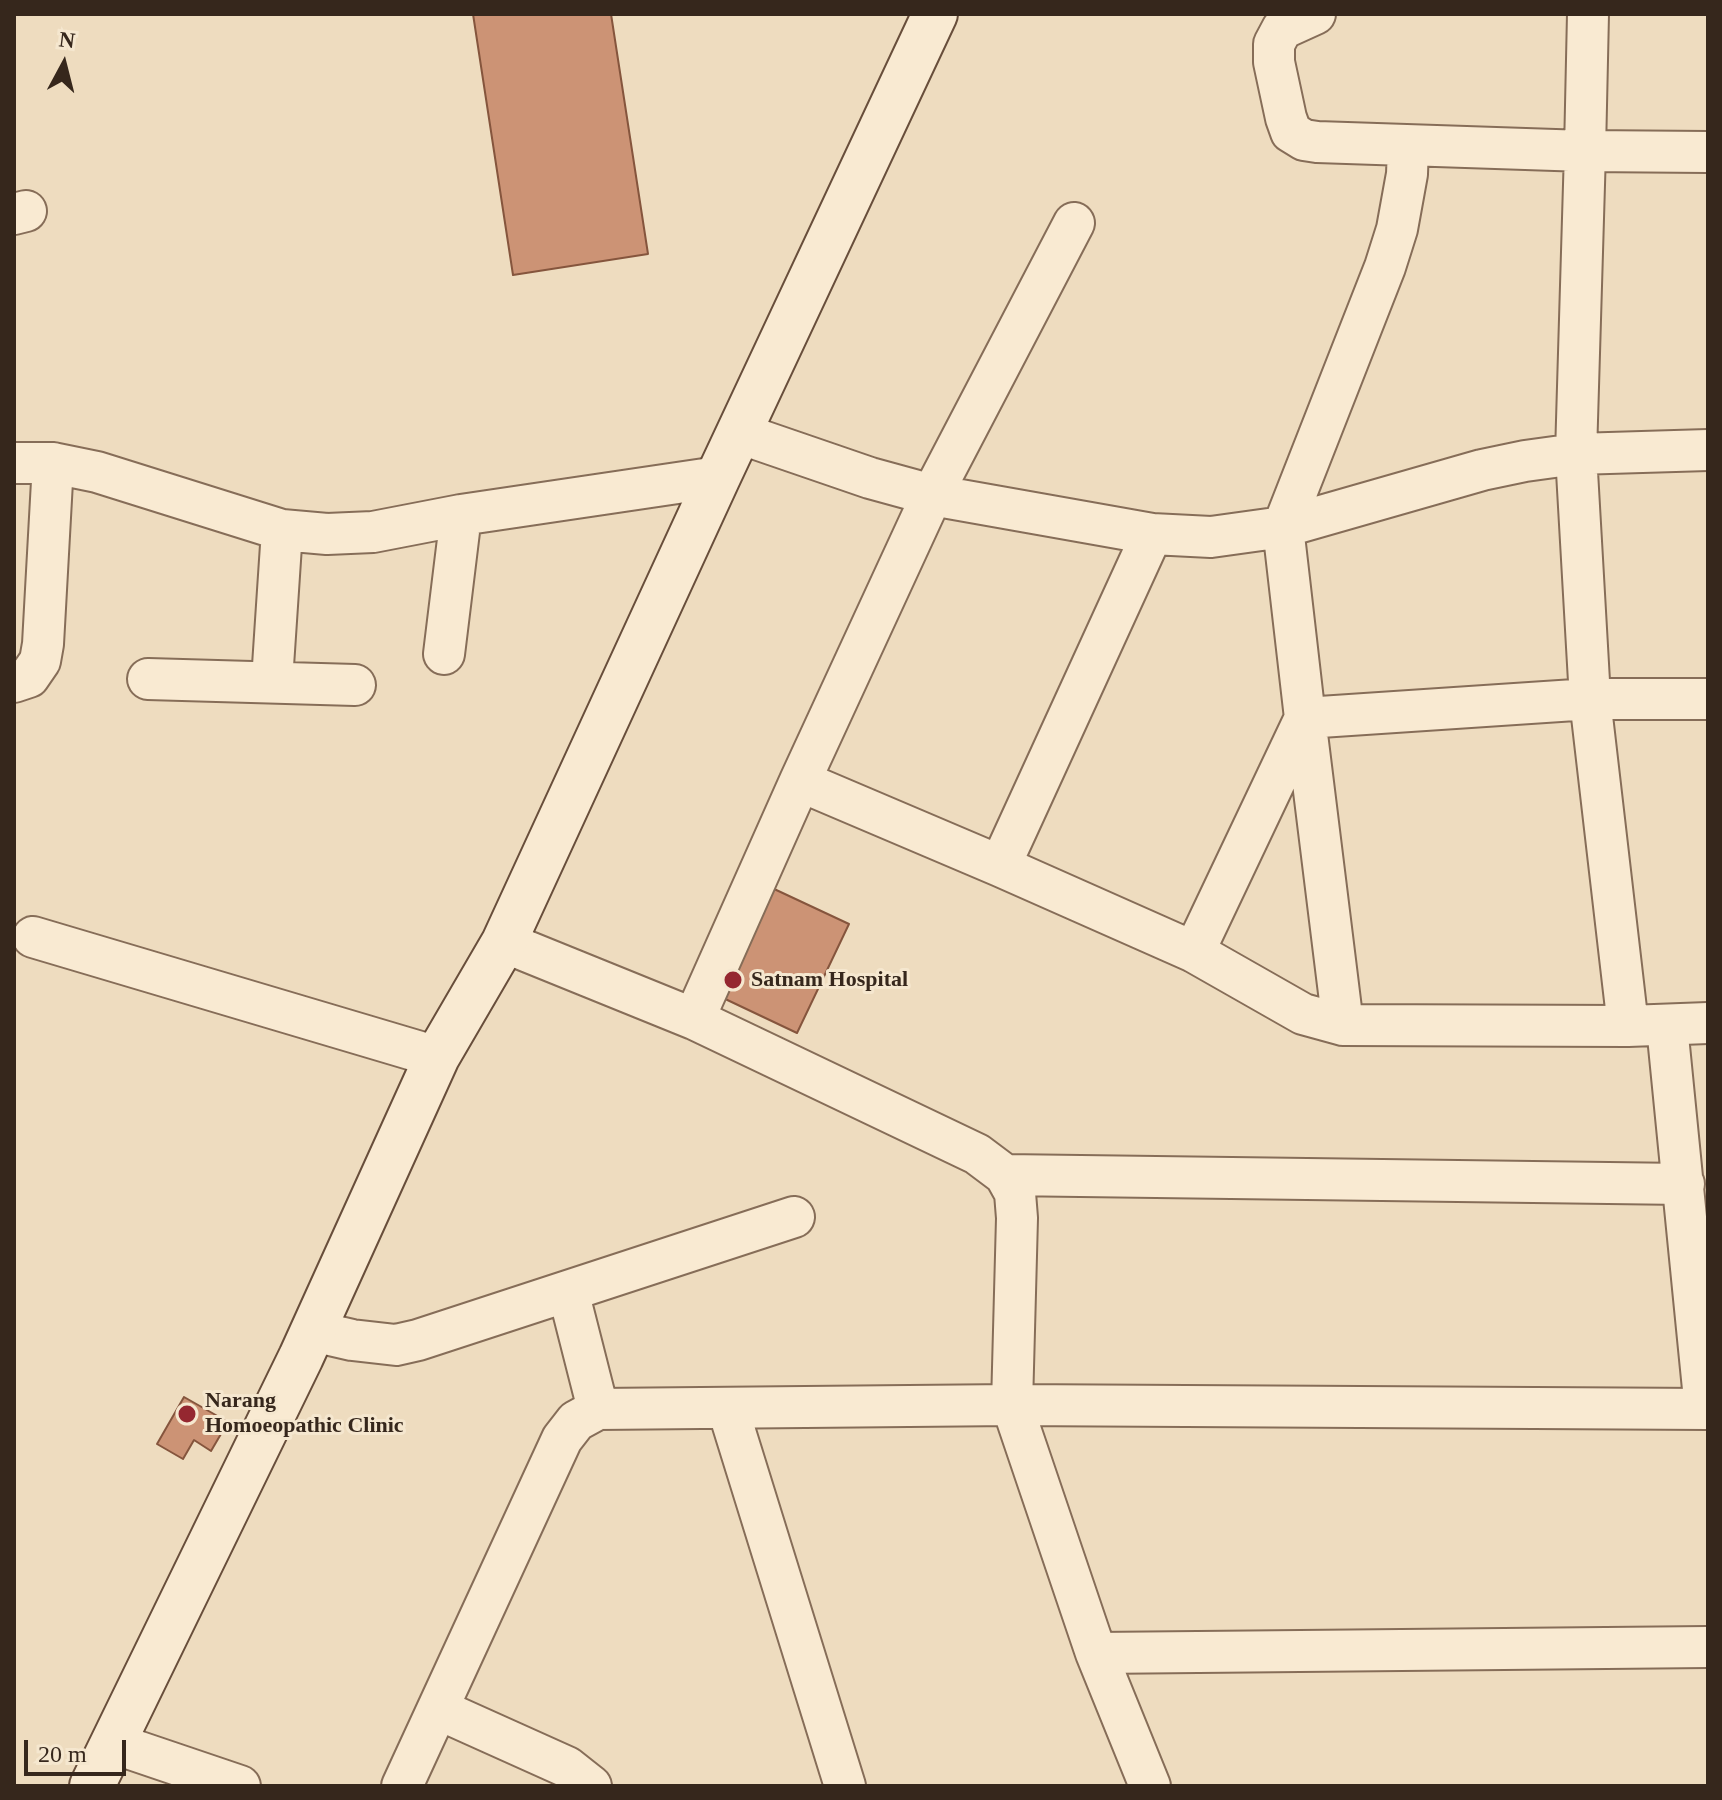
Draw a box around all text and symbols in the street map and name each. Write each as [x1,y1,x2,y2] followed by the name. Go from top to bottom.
[24,24,104,104] north arrow
[58,26,76,53] text: N
[751,967,908,993] place label: Satnam Hospital
[722,969,744,991] marker: Satnam Hospital
[205,1388,404,1440] place label: Narang Homoeopathic Clinic
[176,1403,198,1425] marker: Narang Homoeopathic Clinic
[28,1724,130,1774] scale bar
[38,1741,87,1767] text: 20 m

